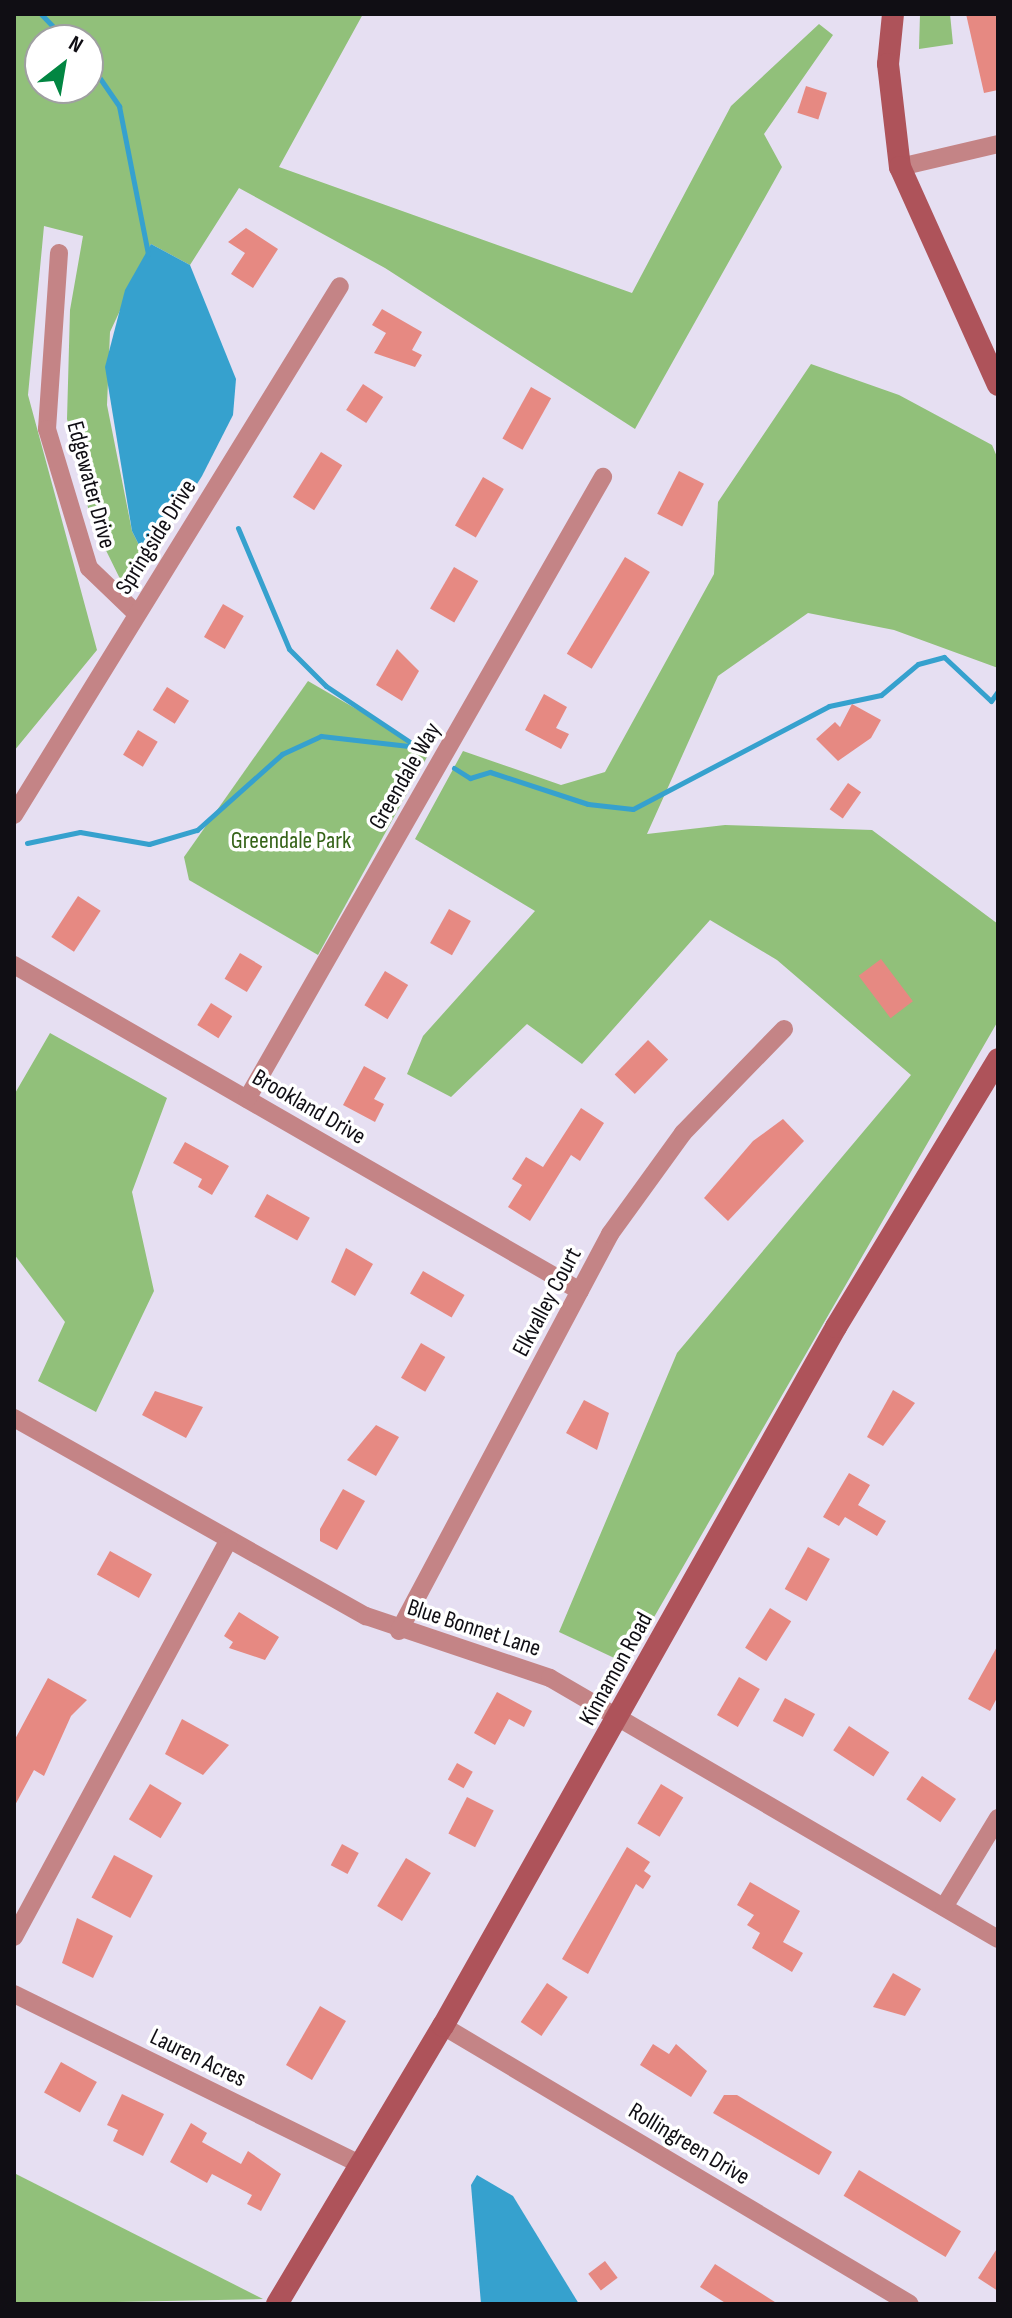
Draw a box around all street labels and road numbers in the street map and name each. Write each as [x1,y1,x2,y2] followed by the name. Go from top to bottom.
[60,418,122,552] street label: Edgewater Drive
[109,474,203,600] street label: Springside Drive
[363,717,447,835] street label: Greendale Way
[247,1063,371,1151] street label: Brookland Drive
[506,1243,588,1361] street label: Elkvalley Court
[404,1593,544,1663] street label: Blue Bonnet Lane
[573,1608,659,1730] street label: Kinnamon Road
[145,2022,251,2094] street label: Lauren Acres
[623,2097,755,2191] street label: Rollingreen Drive

